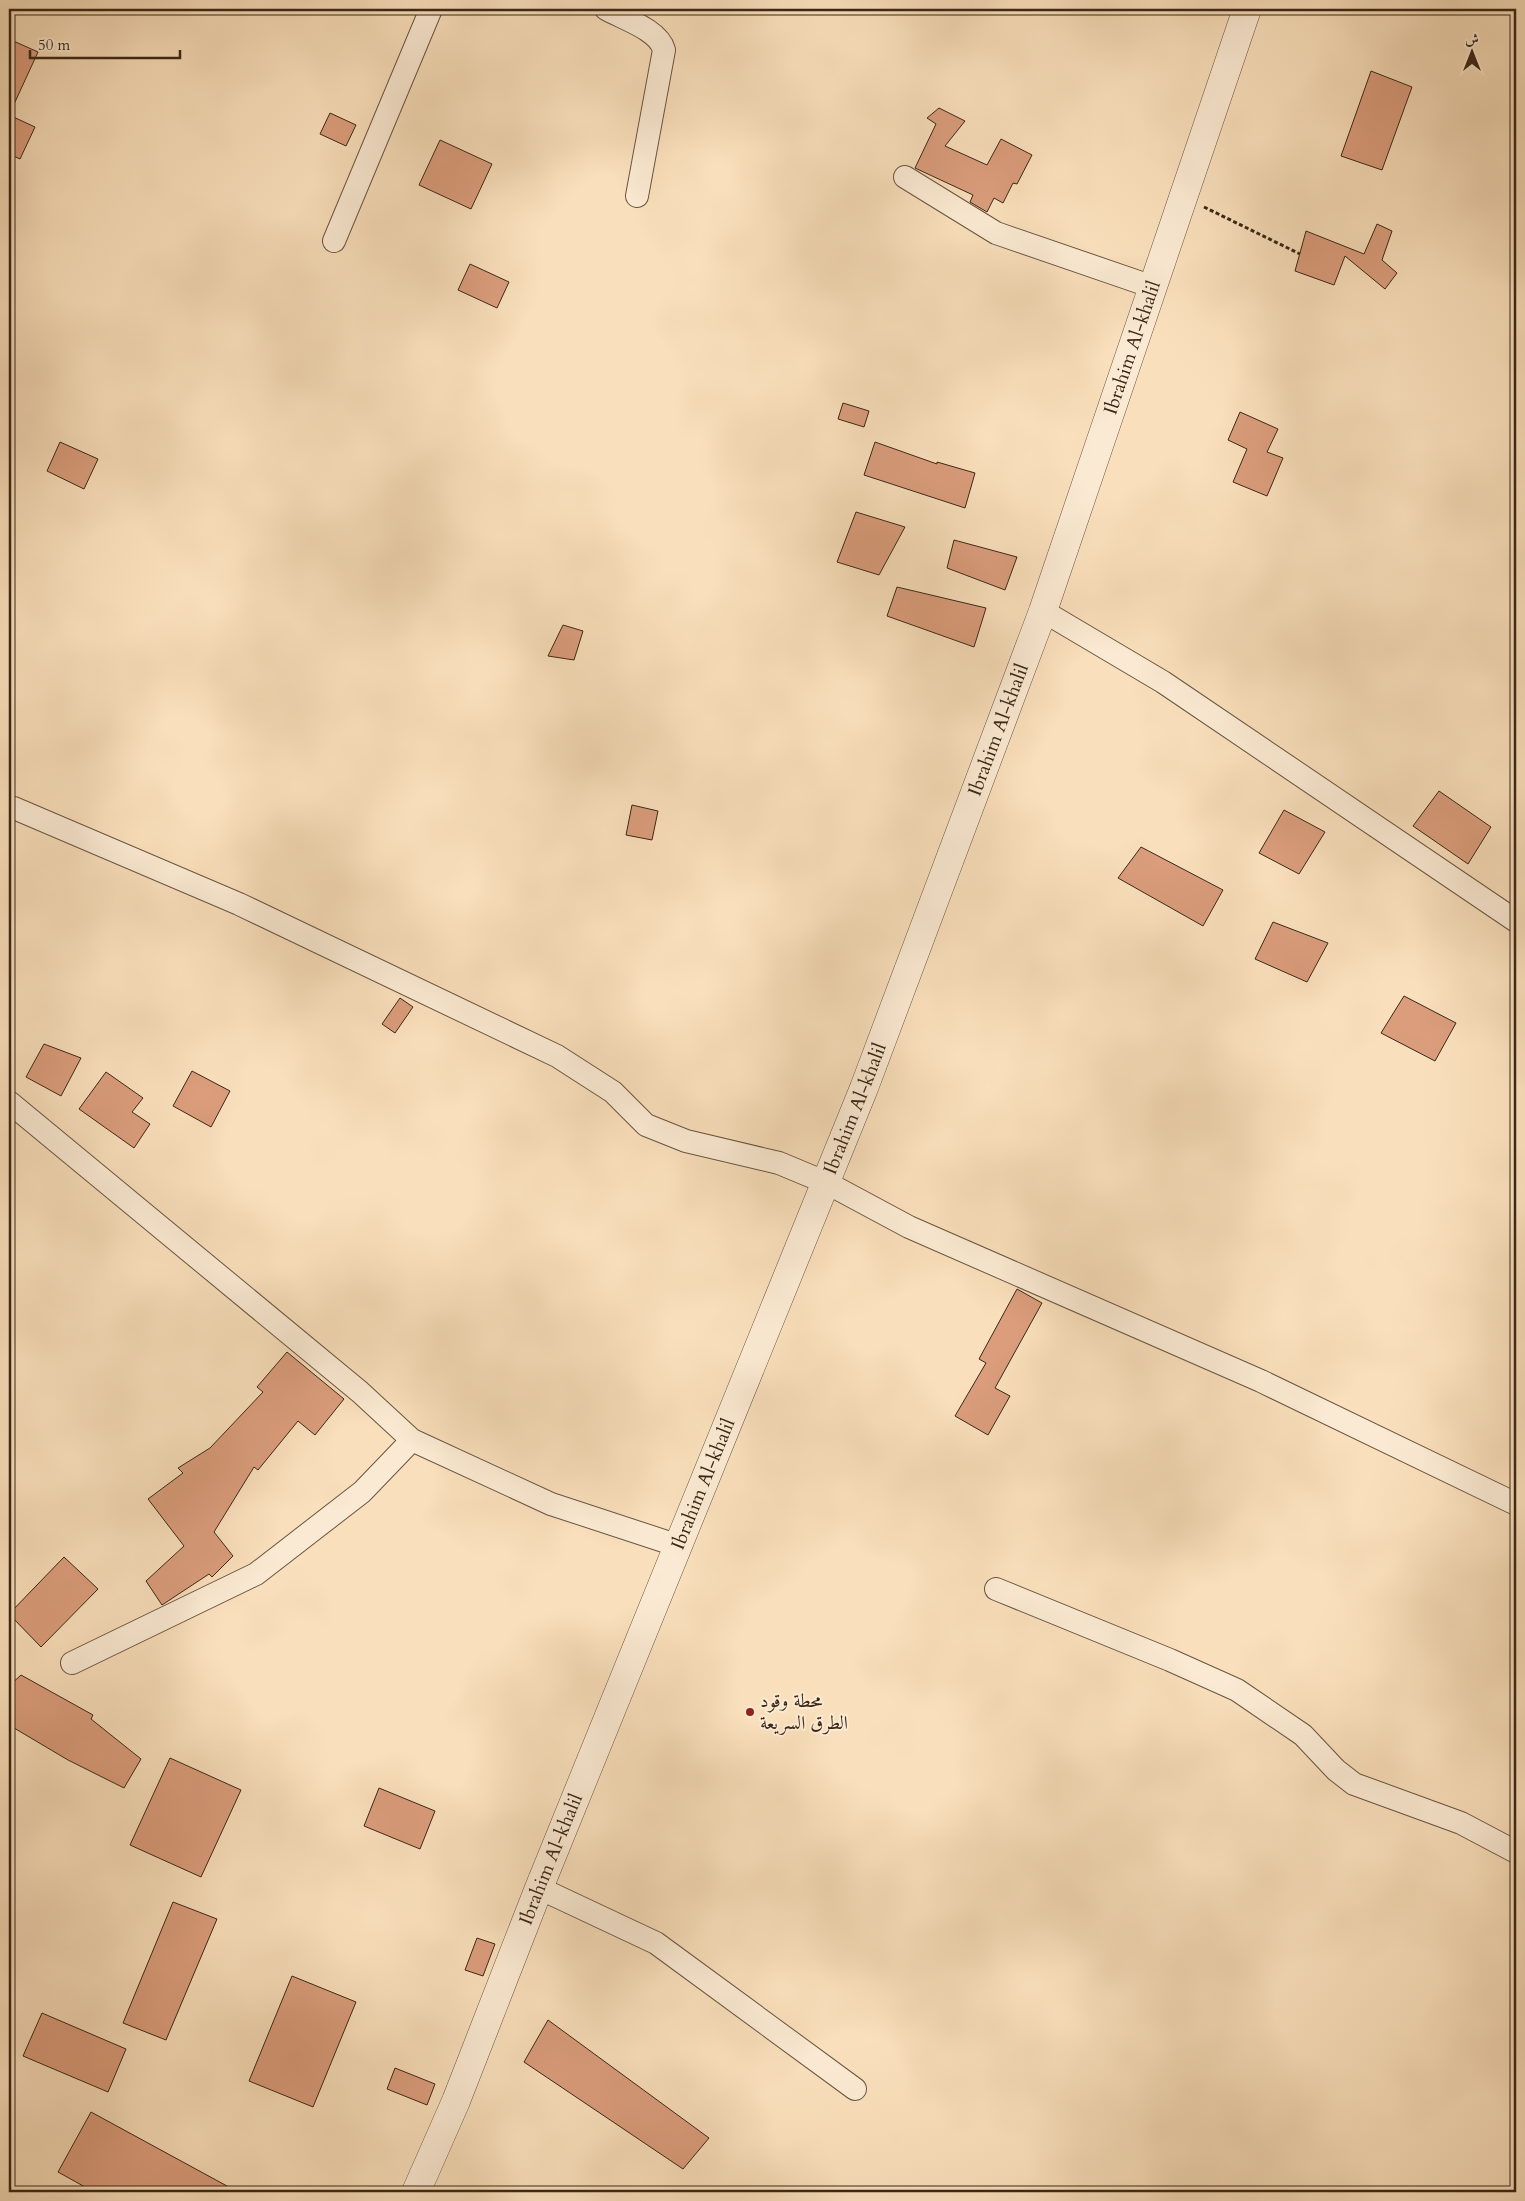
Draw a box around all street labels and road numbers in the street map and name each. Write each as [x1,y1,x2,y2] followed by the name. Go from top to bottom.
[1098,277,1167,418] street label: Ibrahim Al-khalil
[962,660,1035,800] street label: Ibrahim Al-khalil
[817,1039,893,1178] street label: Ibrahim Al-khalil
[665,1414,741,1554] street label: Ibrahim Al-khalil
[513,1790,589,1929] street label: Ibrahim Al-khalil

